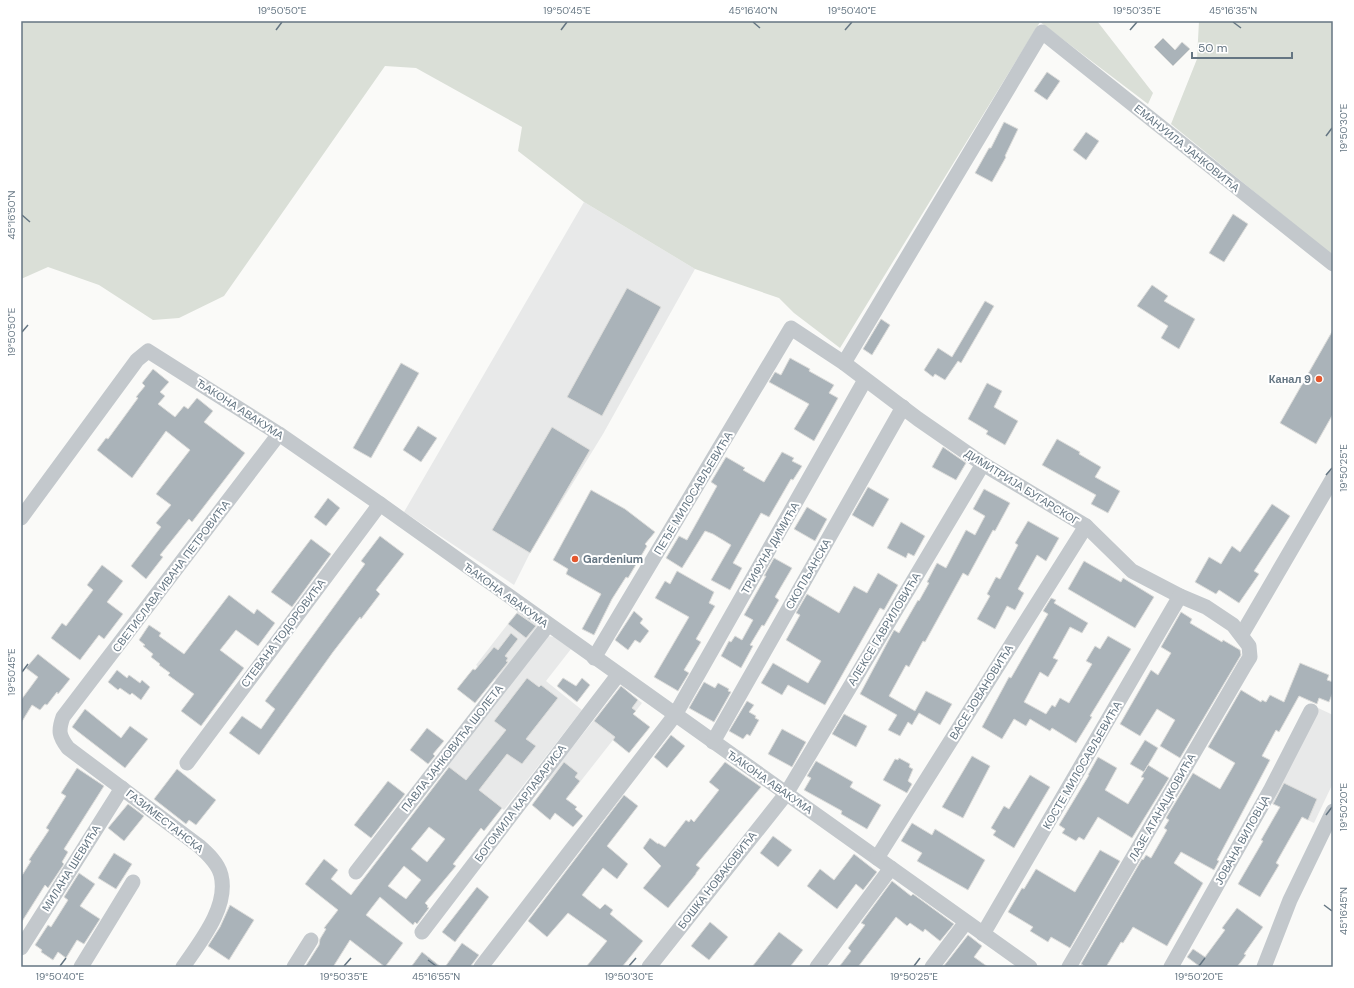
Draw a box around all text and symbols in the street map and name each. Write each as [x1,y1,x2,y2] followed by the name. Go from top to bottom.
[258,4,307,17] text: 19°50'50"E
[543,4,591,17] text: 19°50'45"E
[729,4,777,17] text: 45°16'40"N
[828,4,876,17] text: 19°50'40"E
[1113,4,1161,17] text: 19°50'35"E
[1209,4,1257,17] text: 45°16'35"N
[1192,34,1292,60] scale bar
[1198,40,1227,56] text: 50 m
[1131,101,1243,195] street label: ЕМАНУИЛА ЈАНКОВИЋА
[1337,103,1350,152] text: 19°50'30"E
[5,190,18,240] text: 45°16'50"N
[5,307,18,356] text: 19°50'50"E
[1269,372,1311,386] place label: Канал 9
[1314,374,1324,384] marker: Канал 9
[194,375,287,443] street label: ЂАКОНА АВАКУМА
[651,428,736,557] street label: ПЕЂЕ МИЛОСАВЉЕВИЋА
[1337,444,1350,492] text: 19°50'25"E
[962,446,1082,528] street label: ДИМИТРИЈА БУГАРСКОГ
[109,497,233,655] street label: СВЕТИСЛАВА ИВАНА ПЕТРОВИЋА
[738,499,802,597] street label: ТРИФУНА ДИМИЋА
[782,536,834,612] street label: СКОПЉАНСКА
[583,552,643,566] place label: Gardenium
[570,554,580,564] marker: Gardenium
[461,559,552,631] street label: ЂАКОНА АВАКУМА
[845,569,924,688] street label: АЛЕКСЕ ГАВРИЛОВИЋА
[238,575,329,690] street label: СТЕВАНА ТОДОРОВИЋА
[946,641,1016,742] street label: ВАСЕ ЈОВАНОВИЋА
[5,648,18,696] text: 19°50'45"E
[398,681,506,814] street label: ПАВЛА ЈАНКОВИЋА ШОЛЕТА
[1040,698,1125,832] street label: КОСТЕ МИЛОСАВЉЕВИЋА
[471,741,569,865] street label: БОГОМИЛА КАРЛАВАРИСА
[724,747,816,817] street label: ЂАКОНА АВАКУМА
[1126,750,1199,863] street label: ЛАЗЕ АТАНАЦКОВИЋА
[1337,782,1350,831] text: 19°50'20"E
[123,786,207,856] street label: ГАЗИМЕСТАНСКА
[1212,792,1273,887] street label: ЈОВАНА ВИЛОВЦА
[39,822,104,914] street label: МИЛАНА ШЕВИЋА
[675,828,760,932] street label: БОШКА НОВАКОВИЋА
[1337,887,1350,935] text: 45°16'45"N
[36,970,84,983] text: 19°50'40"E
[320,970,368,983] text: 19°50'35"E
[412,970,460,983] text: 45°16'55"N
[605,970,654,983] text: 19°50'30"E
[890,970,938,983] text: 19°50'25"E
[1175,970,1224,983] text: 19°50'20"E

